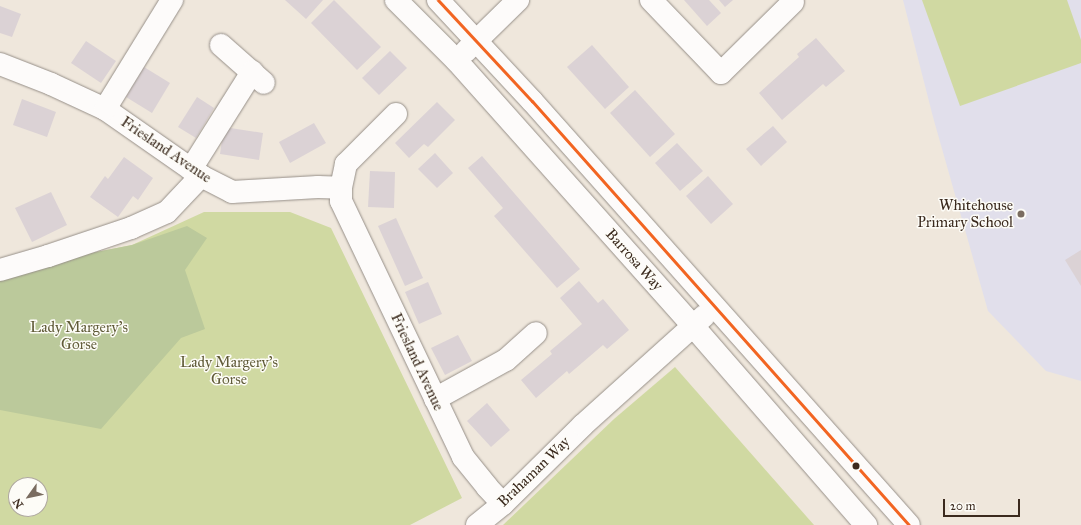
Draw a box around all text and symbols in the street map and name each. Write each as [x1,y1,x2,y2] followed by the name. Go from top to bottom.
[117,113,215,187] street label: Friesland Avenue
[917,196,1013,231] place label: Whitehouse Primary School
[1016,209,1026,219] marker: Whitehouse Primary School
[602,225,666,295] street label: Barrosa Way
[387,311,447,413] street label: Friesland Avenue
[30,318,128,353] park label: Lady Margery’s Gorse
[180,353,278,388] park label: Lady Margery's Gorse
[494,433,574,511] street label: Brahaman Way
[851,461,861,471] unlabelled marker
[8,477,48,517] north arrow
[945,491,1022,517] scale bar
[10,496,26,511] text: N
[950,499,976,513] text: 20 m

